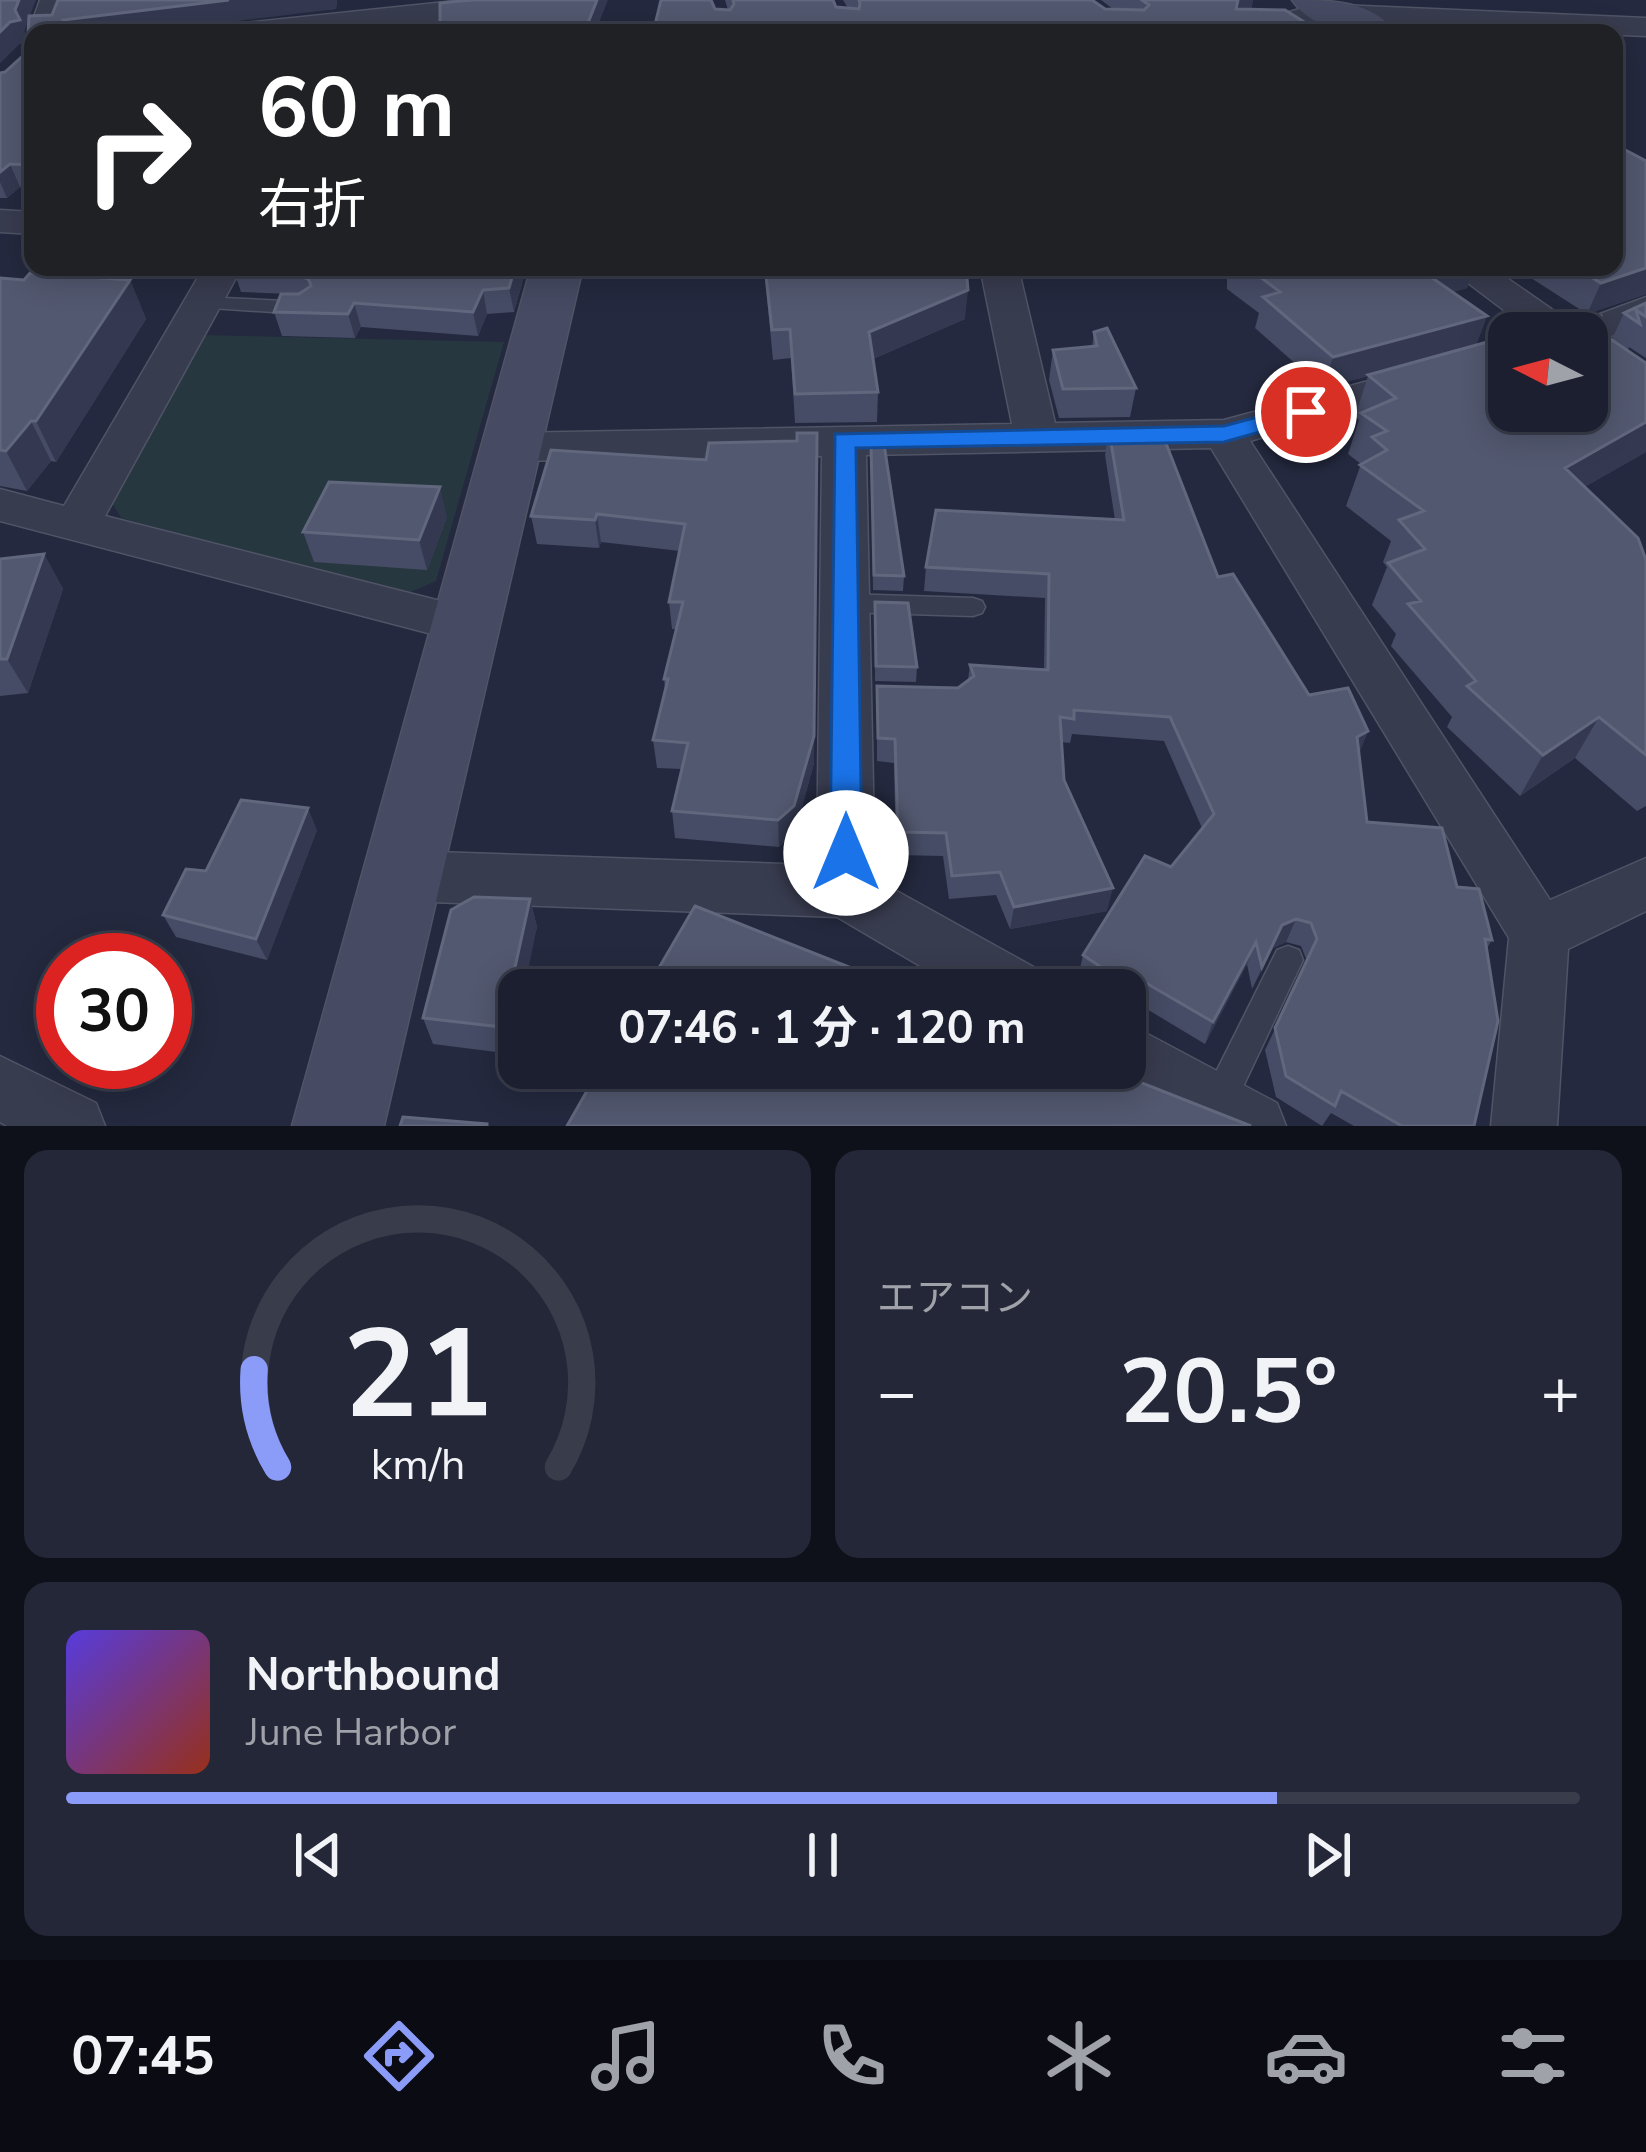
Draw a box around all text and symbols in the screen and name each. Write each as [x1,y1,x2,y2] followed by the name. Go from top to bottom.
[258,51,455,166] text: 60 m
[60,72,216,228] icon: right
[258,168,366,242] text: 右折
[1488,312,1608,432] north arrow
[1488,312,1608,432] map controls
[1255,361,1357,463] pin
[1273,379,1339,445] icon: arrive
[783,790,909,916] position arrow
[36,933,192,1089] speed limit sign: 30
[619,998,1025,1059] text: 07:46 · 1 分 · 120 m
[877,1272,1033,1325] text: エアコン
[343,1290,492,1460] text: 21
[1119,1331,1338,1454] text: 20.5°
[877,1348,917,1438] text: −
[1540,1348,1580,1438] text: +
[370,1436,465,1494] text: km/h
[246,1645,500,1706] text: Northbound
[246,1706,456,1759] text: June Harbor
[285,1822,351,1888] icon: previous
[790,1822,856,1888] icon: pause
[1295,1822,1361,1888] icon: next
[357,2014,441,2098] icon: directions
[584,2014,668,2098] icon: music
[810,2014,894,2098] icon: phone
[1037,2014,1121,2098] icon: climate
[1264,2014,1348,2098] icon: car
[1491,2014,1575,2098] icon: filters
[71,2019,214,2093] text: 07:45

